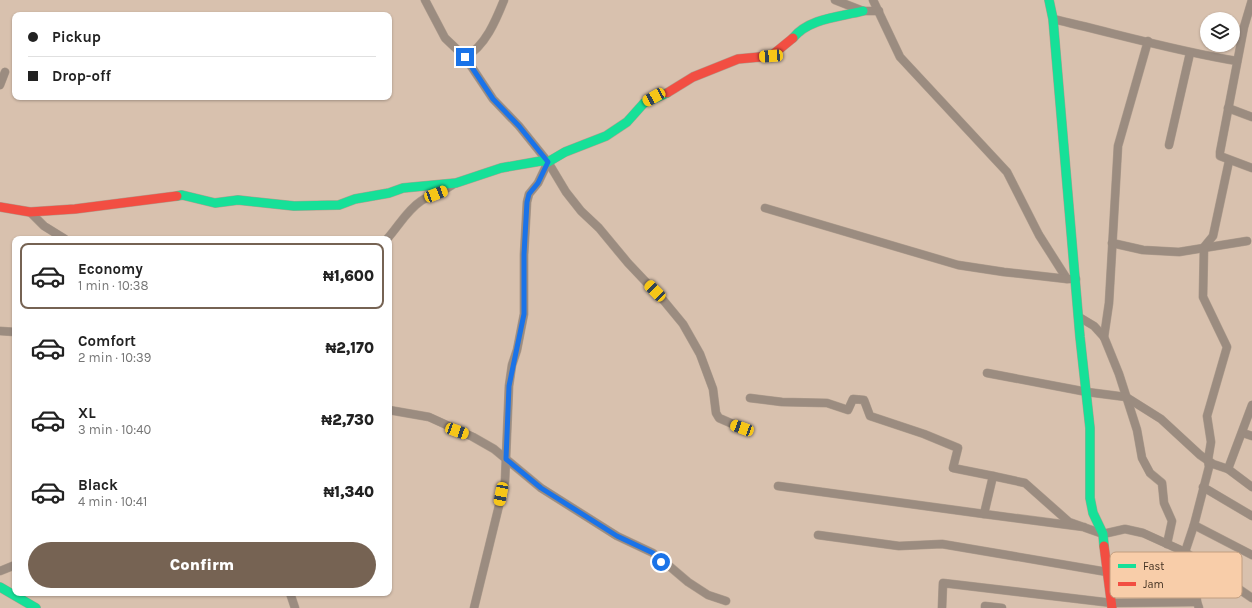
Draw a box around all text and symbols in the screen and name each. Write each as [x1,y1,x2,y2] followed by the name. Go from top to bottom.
[1200,12,1240,52] map controls
[1200,12,1240,52] button: layers
[52,28,101,46] text: Pickup
[456,48,474,66] route end
[759,49,783,63] car
[52,67,111,85] text: Drop-off
[641,86,667,108] car
[423,184,449,204] car
[30,258,66,294] icon: car
[78,260,143,278] text: Economy
[323,267,374,285] text: ₦1,600
[78,278,148,293] text: 1 min · 10:38
[642,278,668,304] car
[30,330,66,366] icon: car
[78,332,136,350] text: Comfort
[325,339,374,357] text: ₦2,170
[78,350,151,365] text: 2 min · 10:39
[30,402,66,438] icon: car
[78,404,96,422] text: XL
[321,411,374,429] text: ₦2,730
[729,418,755,438] car
[444,421,470,441] car
[78,422,151,437] text: 3 min · 10:40
[30,474,66,510] icon: car
[78,476,118,494] text: Black
[493,481,509,507] car
[323,483,374,501] text: ₦1,340
[78,494,147,509] text: 4 min · 10:41
[28,542,376,588] button: Confirm
[1110,552,1242,598] legend
[652,553,670,571] route start
[1143,560,1164,573] text: Fast
[1143,578,1164,591] text: Jam

